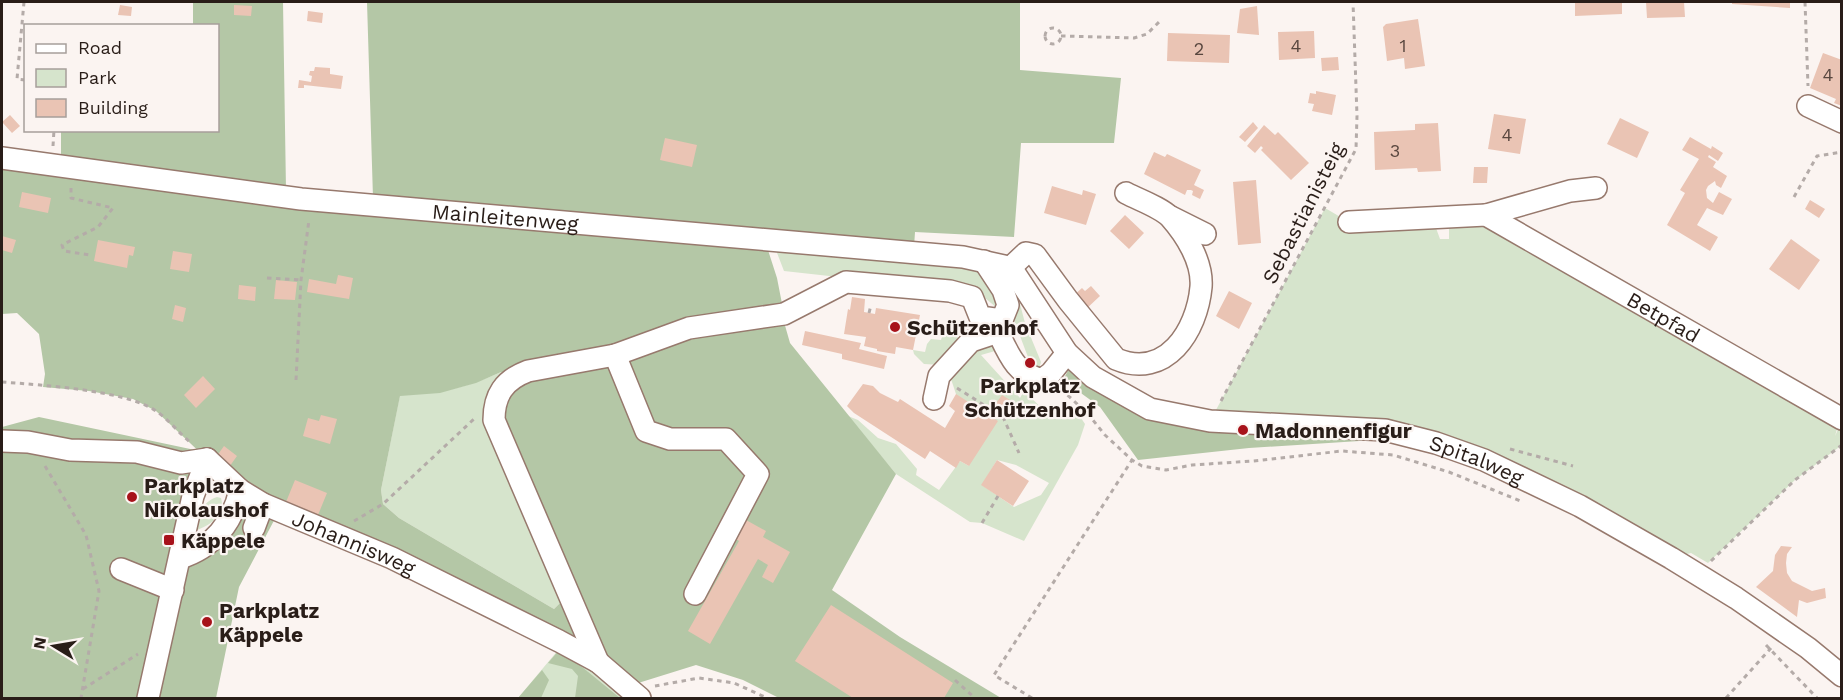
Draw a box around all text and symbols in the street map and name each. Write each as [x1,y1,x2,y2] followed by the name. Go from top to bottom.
[24,24,219,132] legend
[1291,35,1302,56] house number: 4
[1399,35,1407,56] house number: 1
[78,37,122,58] text: Road
[1194,38,1204,59] house number: 2
[1823,64,1834,85] house number: 4
[78,67,117,88] text: Park
[78,97,148,118] text: Building
[1502,124,1513,145] house number: 4
[1257,137,1350,288] street label: Sebastianisteig
[1390,140,1400,161] house number: 3
[431,198,580,236] street label: Mainleitenweg
[1623,286,1705,348] street label: Betpfad
[907,315,1038,340] place label: Schützenhof
[888,320,902,334] marker: Schützenhof
[1023,356,1037,370] marker: Parkplatz Schützenhof
[965,373,1096,422] place label: Parkplatz Schützenhof
[1255,418,1412,443] place label: Madonnenfigur
[1236,423,1250,437] marker: Madonnenfigur
[1426,429,1529,490] street label: Spitalweg
[144,473,269,522] place label: Parkplatz Nikolaushof
[125,490,139,504] marker: Parkplatz Nikolaushof
[289,505,421,581] street label: Johannisweg
[181,528,265,553] place label: Käppele
[162,533,176,547] marker: Käppele
[219,598,319,647] place label: Parkplatz Käppele
[200,615,214,629] marker: Parkplatz Käppele
[24,616,84,676] north arrow
[29,636,50,651] text: N

